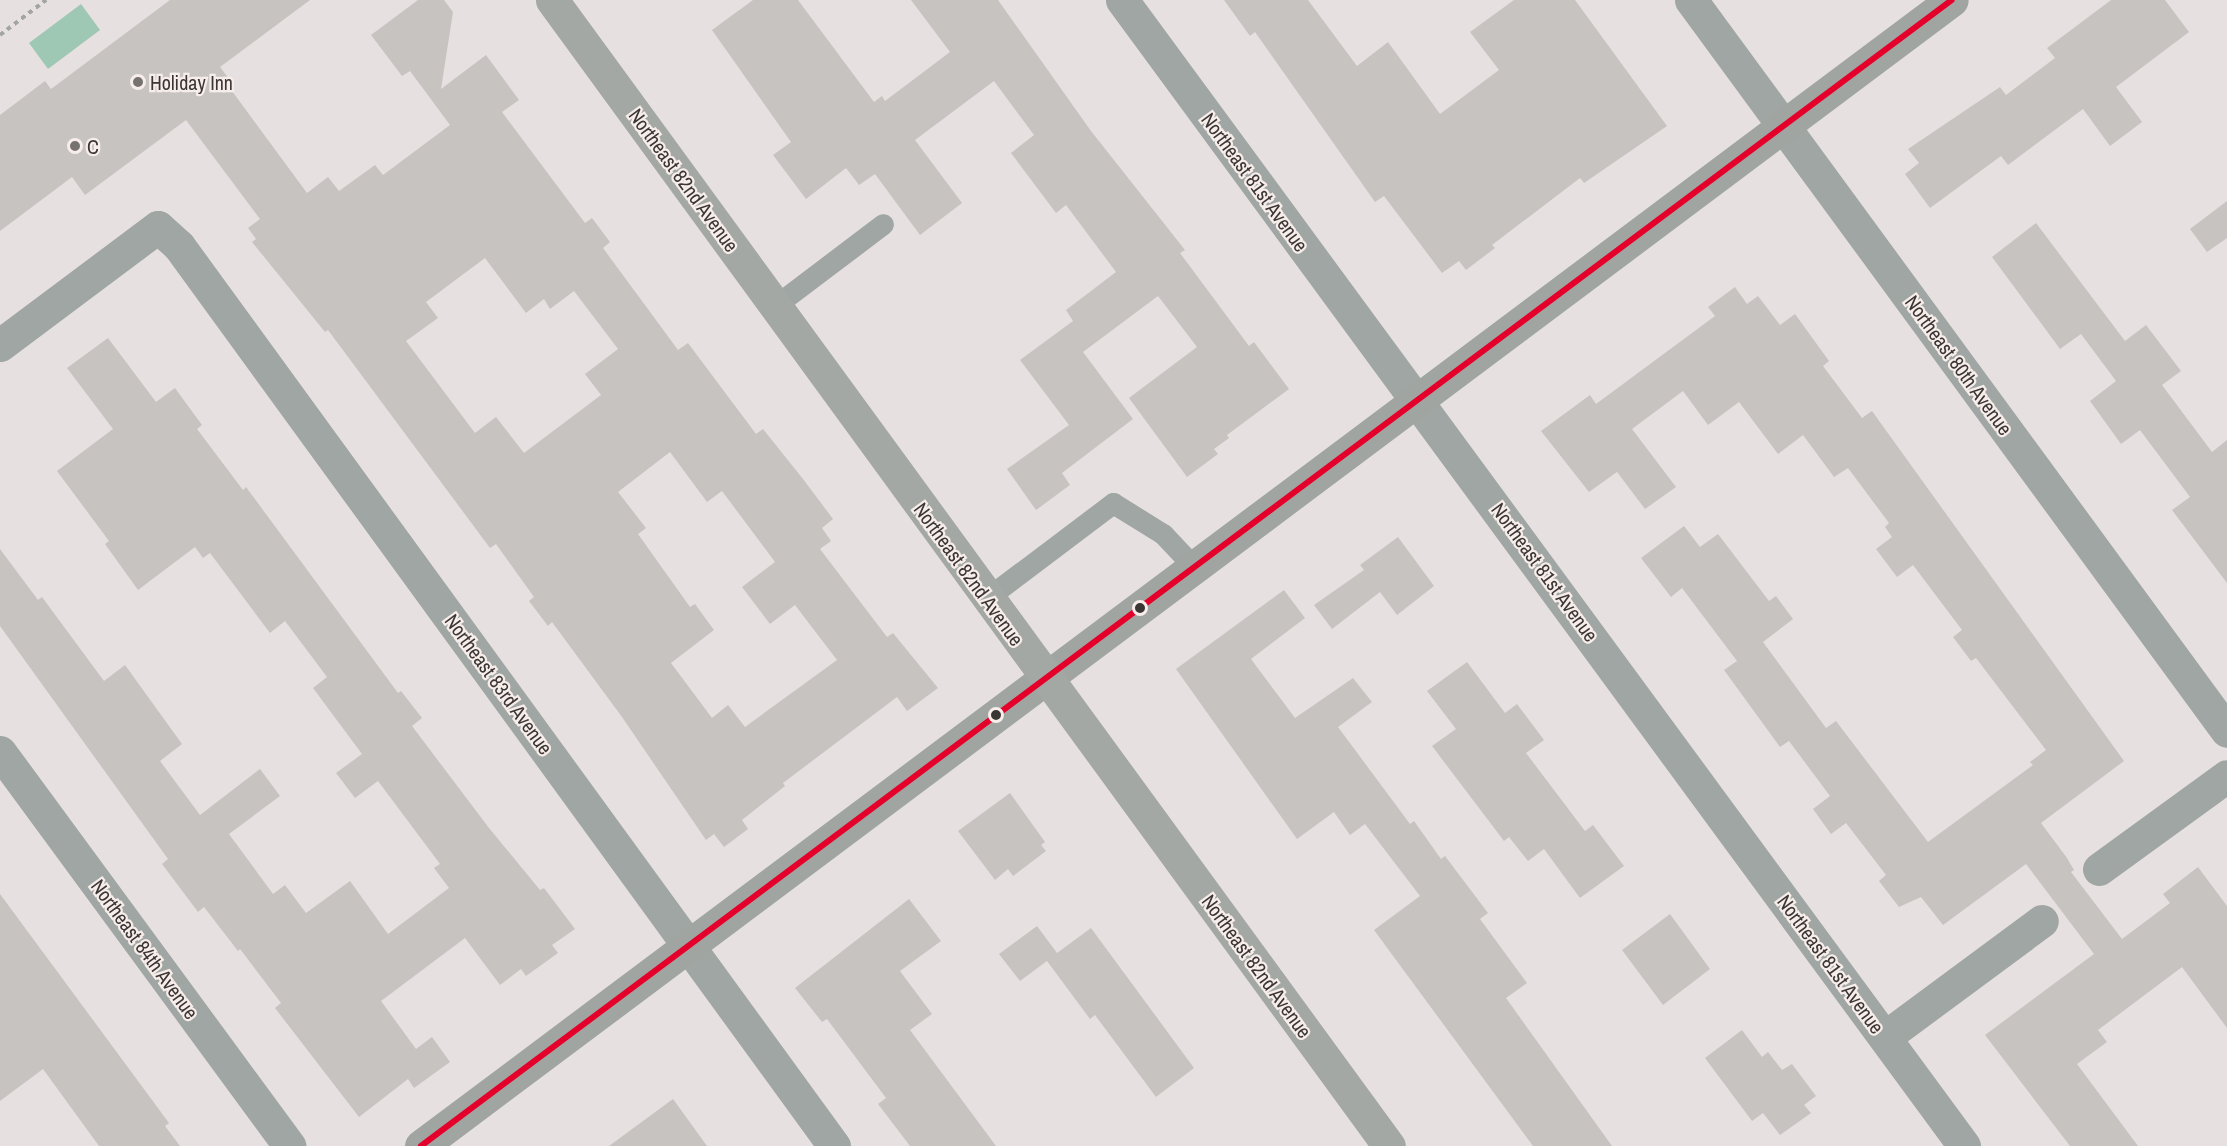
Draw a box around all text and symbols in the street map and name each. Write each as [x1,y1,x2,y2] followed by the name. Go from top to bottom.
[150,70,233,94] place label: Holiday Inn
[131,75,145,89] marker: Holiday Inn
[624,103,744,257] street label: Northeast 82nd Avenue
[1196,108,1314,256] street label: Northeast 81st Avenue
[87,134,99,158] place label: C
[68,139,82,153] marker: C
[1900,290,2018,440] street label: Northeast 80th Avenue
[909,497,1029,651] street label: Northeast 82nd Avenue
[1486,498,1604,646] street label: Northeast 81st Avenue
[1134,602,1146,614] unlabelled marker
[440,609,558,759] street label: Northeast 83rd Avenue
[990,709,1002,721] unlabelled marker
[86,874,204,1024] street label: Northeast 84th Avenue
[1197,889,1317,1043] street label: Northeast 82nd Avenue
[1772,890,1890,1038] street label: Northeast 81st Avenue

